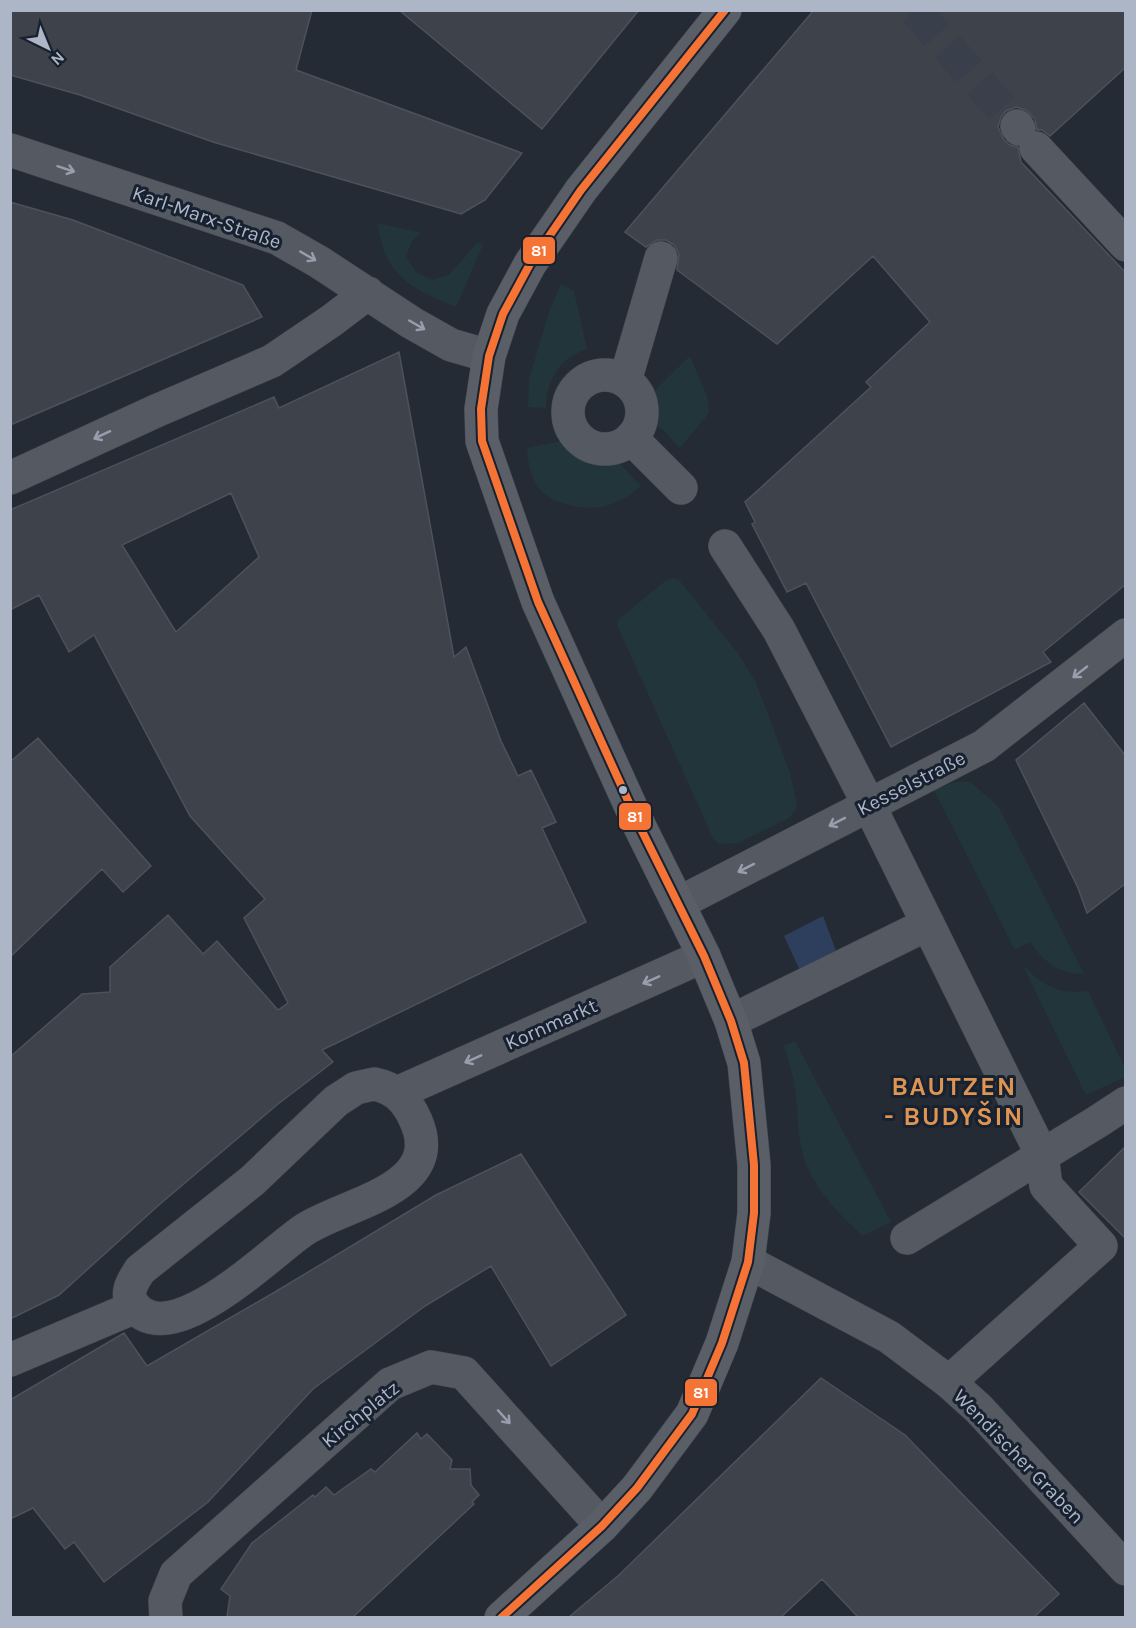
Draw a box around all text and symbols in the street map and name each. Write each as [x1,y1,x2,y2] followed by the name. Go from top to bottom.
[18,18,78,78] north arrow
[47,48,69,69] text: N
[56,164,75,175] one-way arrow
[129,181,284,254] street label: Karl-Marx-Straße
[522,236,556,265] line badge: 81
[531,241,547,260] text: 81
[299,250,316,262] one-way arrow
[408,320,425,332] one-way arrow
[94,430,112,442] one-way arrow
[1072,665,1088,678] one-way arrow
[853,746,969,821] street label: Kesselstraße
[617,784,629,796] unlabelled marker
[618,802,652,831] line badge: 81
[627,807,643,826] text: 81
[828,817,846,828] one-way arrow
[737,863,755,875] one-way arrow
[642,975,661,986] one-way arrow
[502,994,601,1055] street label: Kornmarkt
[464,1054,482,1065] one-way arrow
[884,1071,1024,1132] district label: BAUTZEN - BUDYŠIN
[317,1376,404,1453] street label: Kirchplatz
[684,1378,718,1407] line badge: 81
[693,1383,709,1402] text: 81
[949,1384,1089,1528] street label: Wendischer Graben
[496,1409,510,1424] one-way arrow

